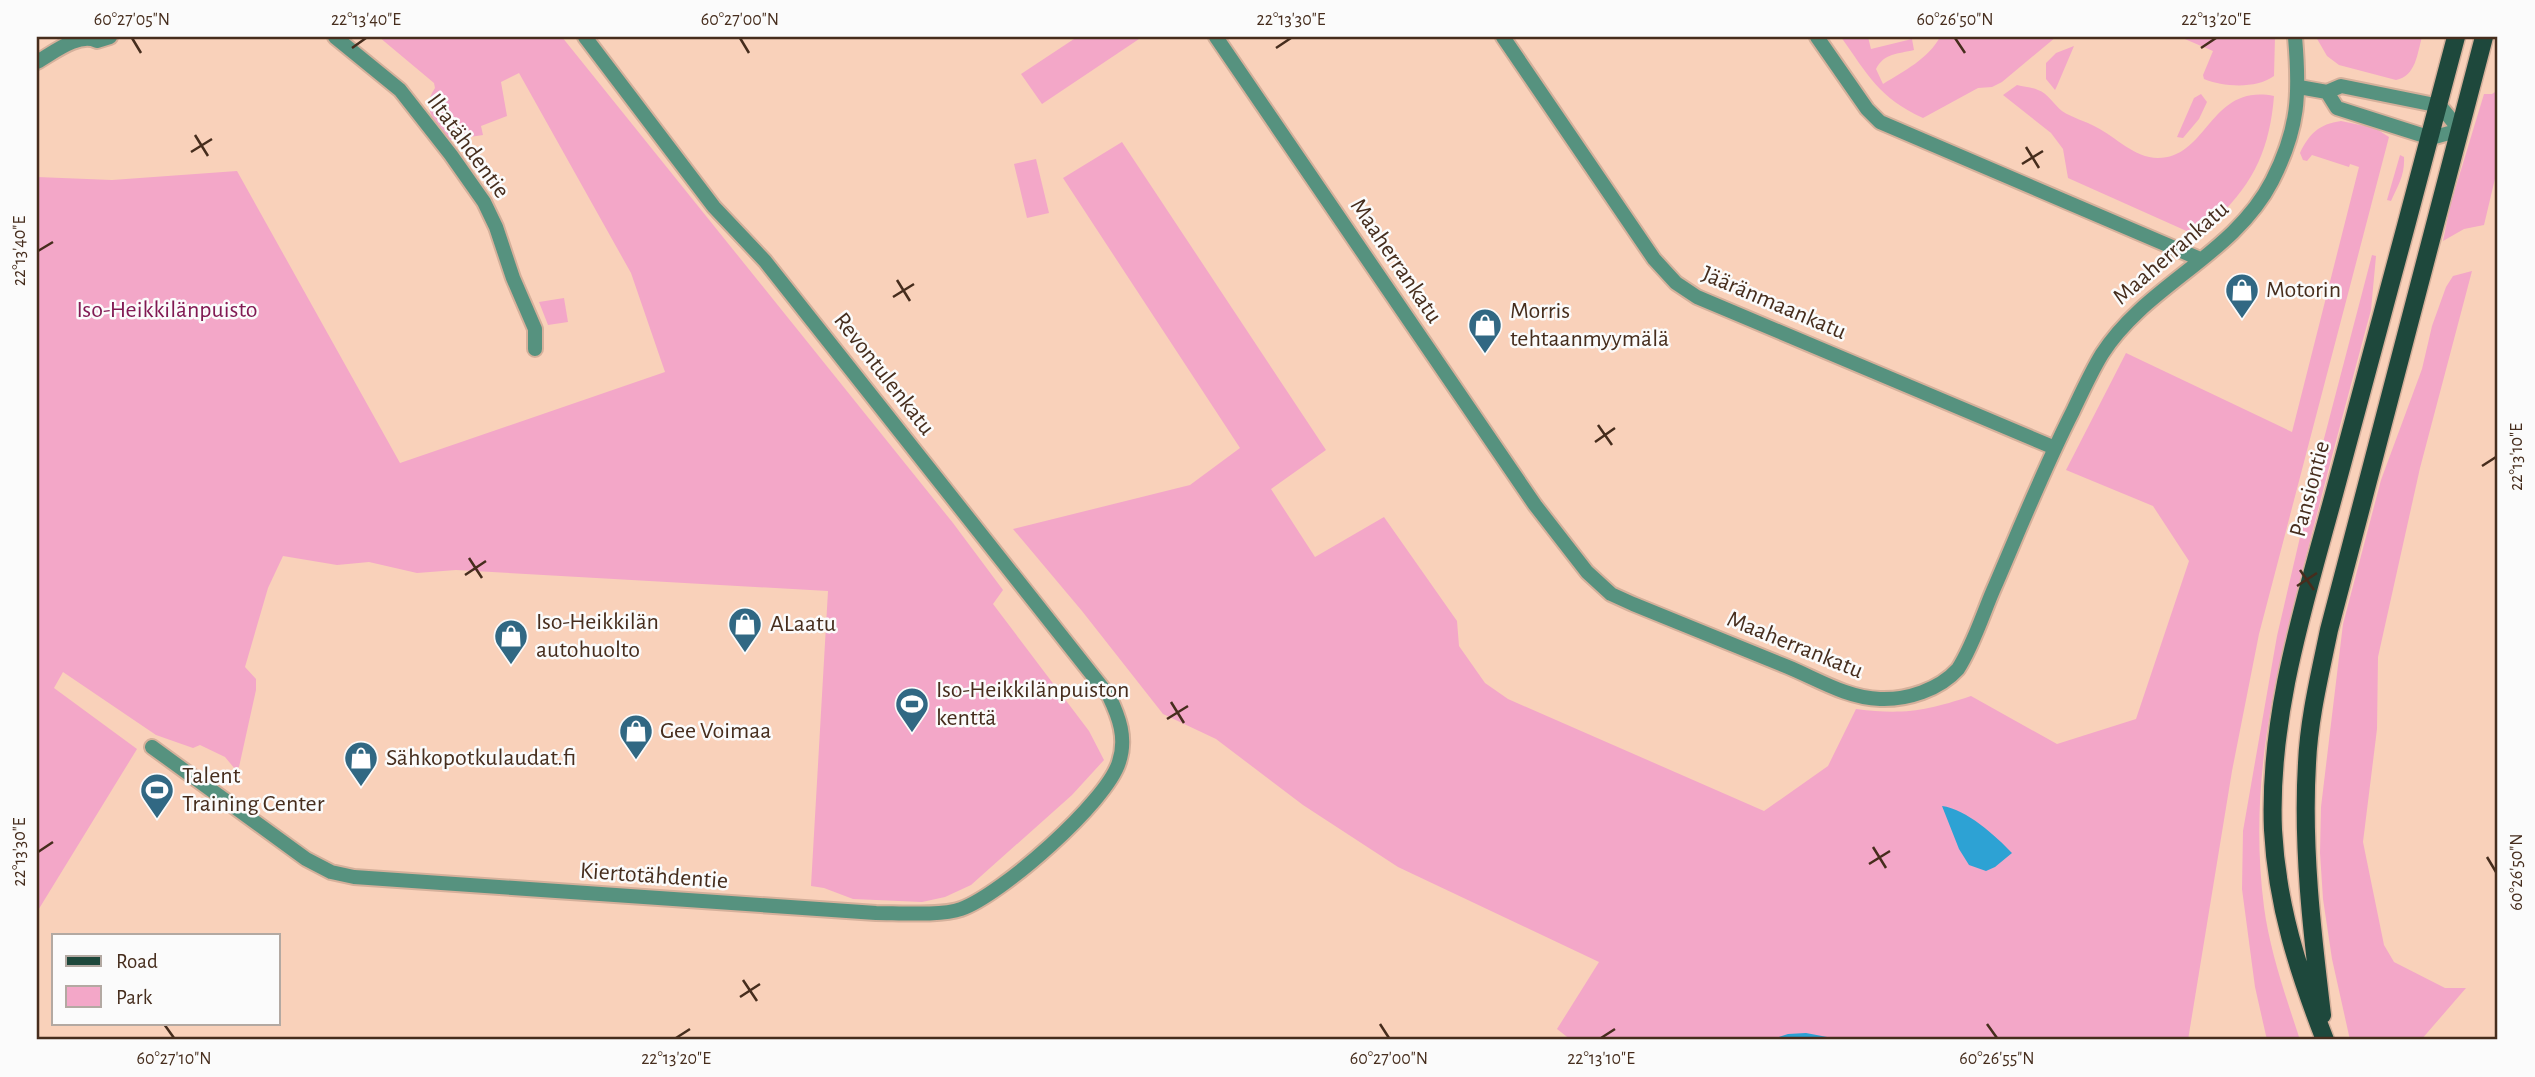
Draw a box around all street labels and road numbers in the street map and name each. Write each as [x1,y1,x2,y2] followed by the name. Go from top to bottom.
[422,89,514,203] street label: Iltatähdentie
[1346,194,1446,328] street label: Maaherrankatu
[2109,197,2233,309] street label: Maaherrankatu
[1698,262,1850,344] street label: Jääränmaankatu
[829,308,939,440] street label: Revontulenkatu
[2286,438,2334,540] street label: Pansiontie
[1724,607,1866,683] street label: Maaherrankatu
[579,859,729,893] street label: Kiertotähdentie

